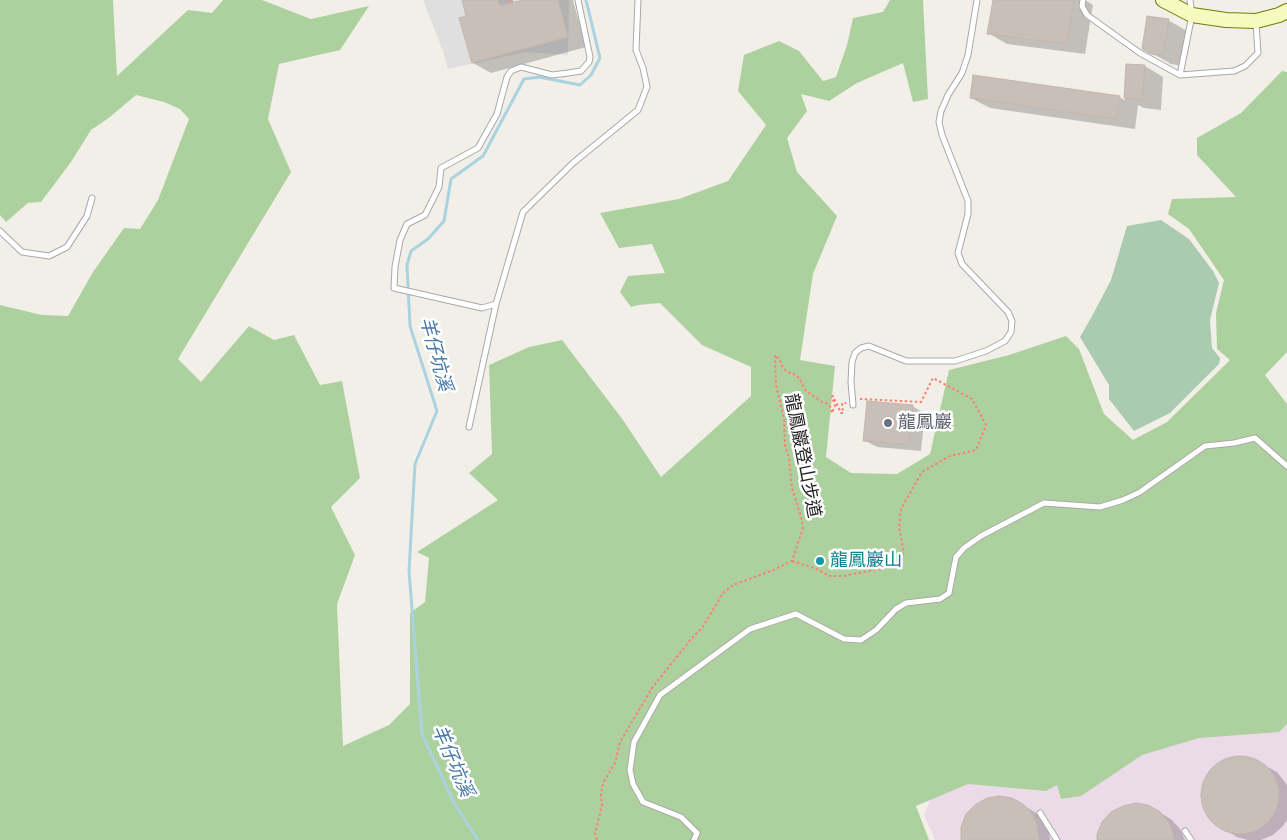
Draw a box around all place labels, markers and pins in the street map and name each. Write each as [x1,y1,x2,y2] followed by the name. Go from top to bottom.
[898,412,952,434] place label: 龍鳳巖
[882,417,894,429] marker: 龍鳳巖
[830,550,902,572] place label: 龍鳳巖山
[814,555,826,567] marker: 龍鳳巖山

